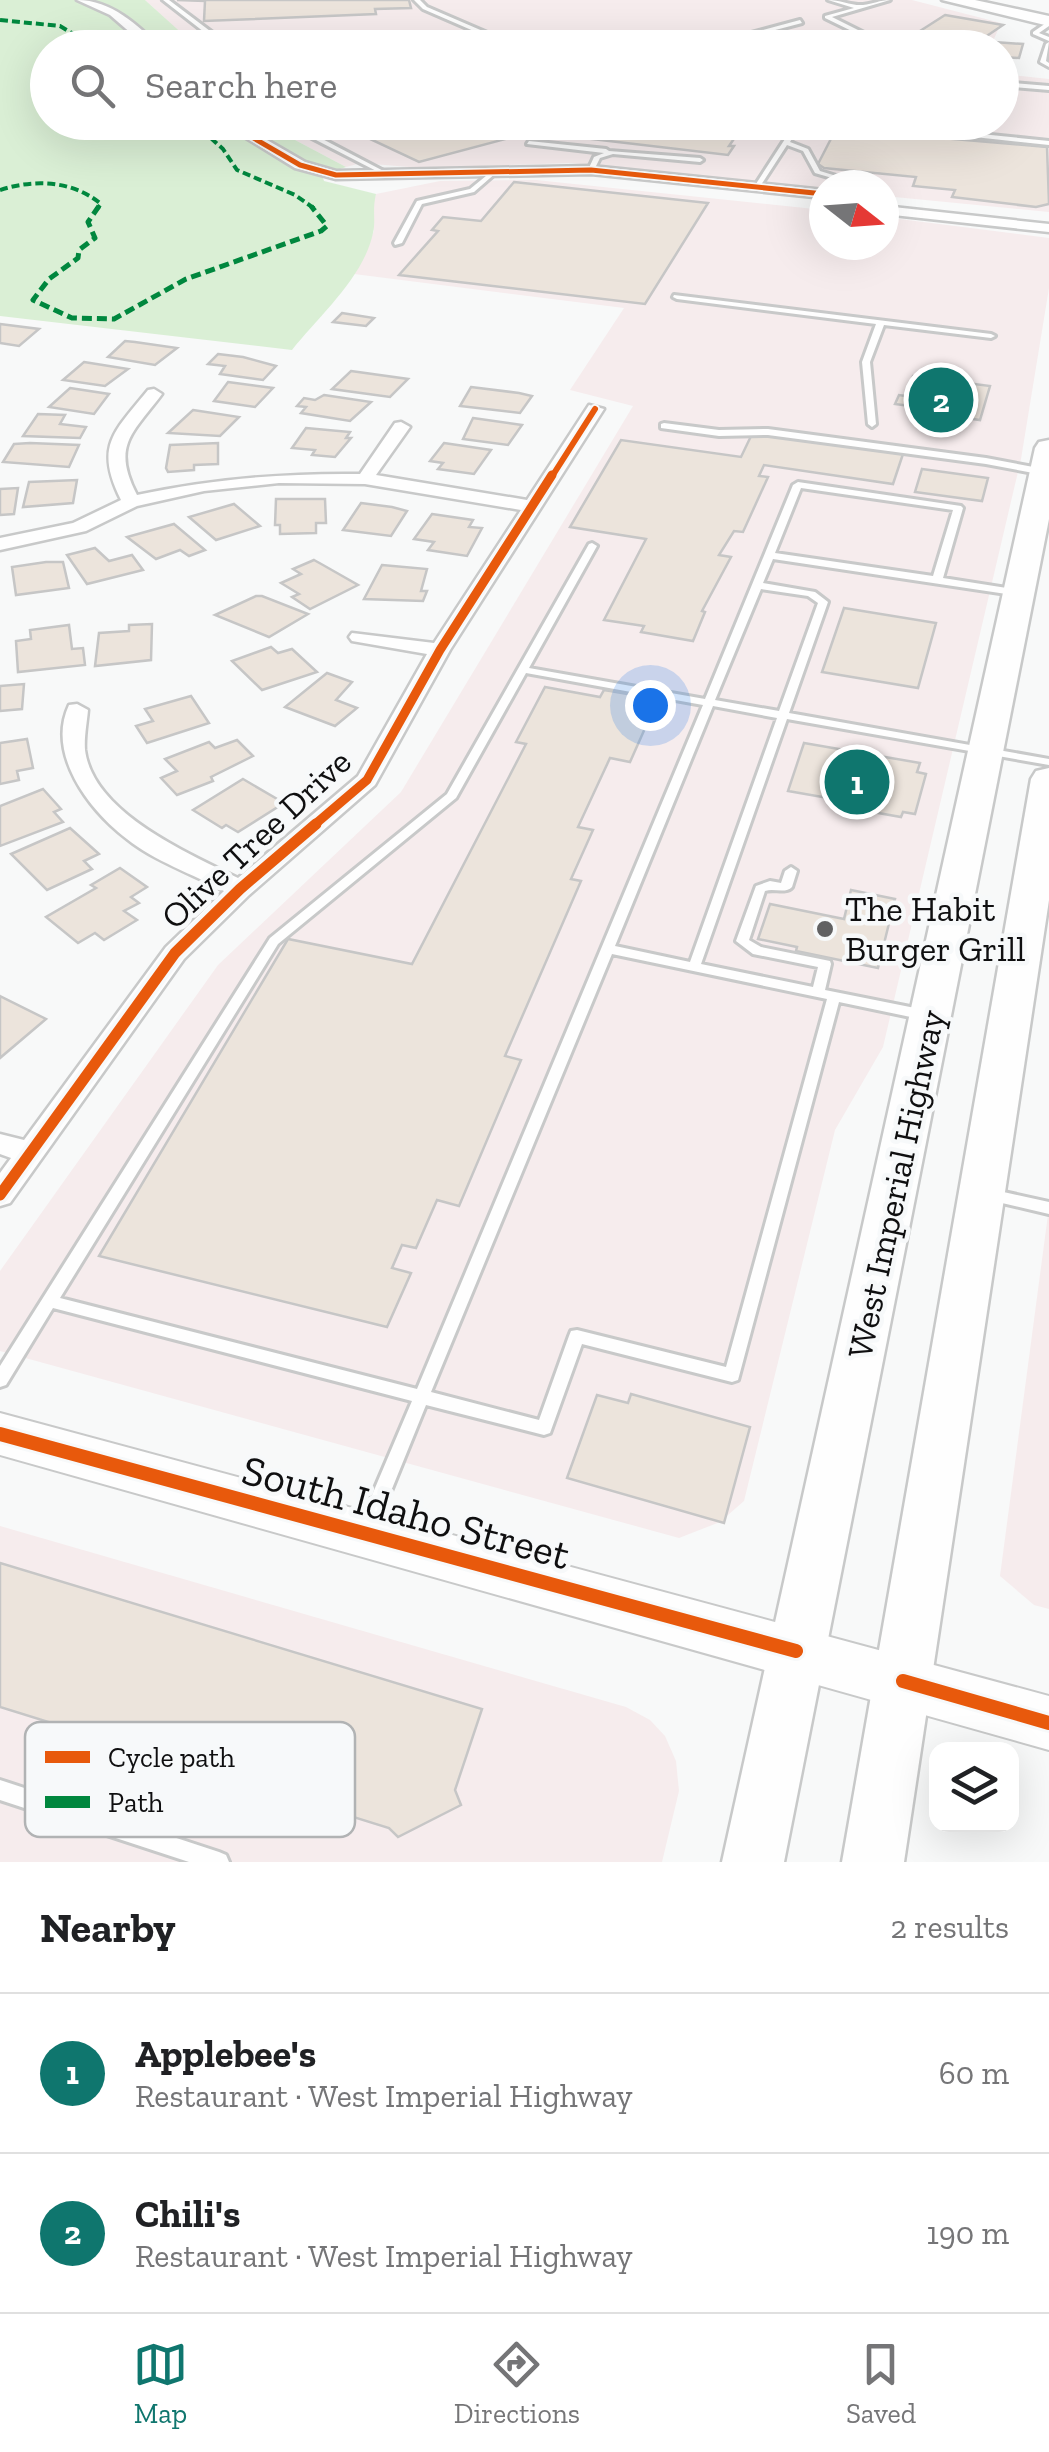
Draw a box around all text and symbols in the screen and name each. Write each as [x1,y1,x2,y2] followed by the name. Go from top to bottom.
[30,30,1019,140] search box
[65,58,120,113] icon: search
[145,62,337,108] text: Search here
[809,170,899,260] north arrow
[908,362,974,438] pin: 2
[625,680,676,731] your location
[153,740,359,938] street label: Olive Tree Drive
[824,744,890,820] pin: 1
[845,888,1026,970] place label: The Habit Burger Grill
[814,918,836,940] marker: The Habit Burger Grill
[839,1006,953,1362] street label: West Imperial Highway
[237,1444,576,1580] street label: South Idaho Street
[25,1722,355,1837] legend
[108,1741,235,1774] text: Cycle path
[929,1742,1019,1832] map controls
[929,1742,1019,1832] button: layers
[108,1786,164,1819] text: Path
[40,1902,176,1953] text: Nearby
[890,1908,1009,1946] text: 2 results
[135,2031,316,2077] text: Applebee's
[66,2054,79,2092] text: 1
[939,2054,1009,2092] text: 60 m
[135,2077,633,2115] text: Restaurant · West Imperial Highway
[135,2191,240,2237] text: Chili's
[64,2214,81,2252] text: 2
[926,2214,1009,2252] text: 190 m
[135,2237,633,2275] text: Restaurant · West Imperial Highway
[133,2337,188,2430] tab: Map
[454,2337,580,2430] tab: Directions
[846,2337,916,2430] tab: Saved

